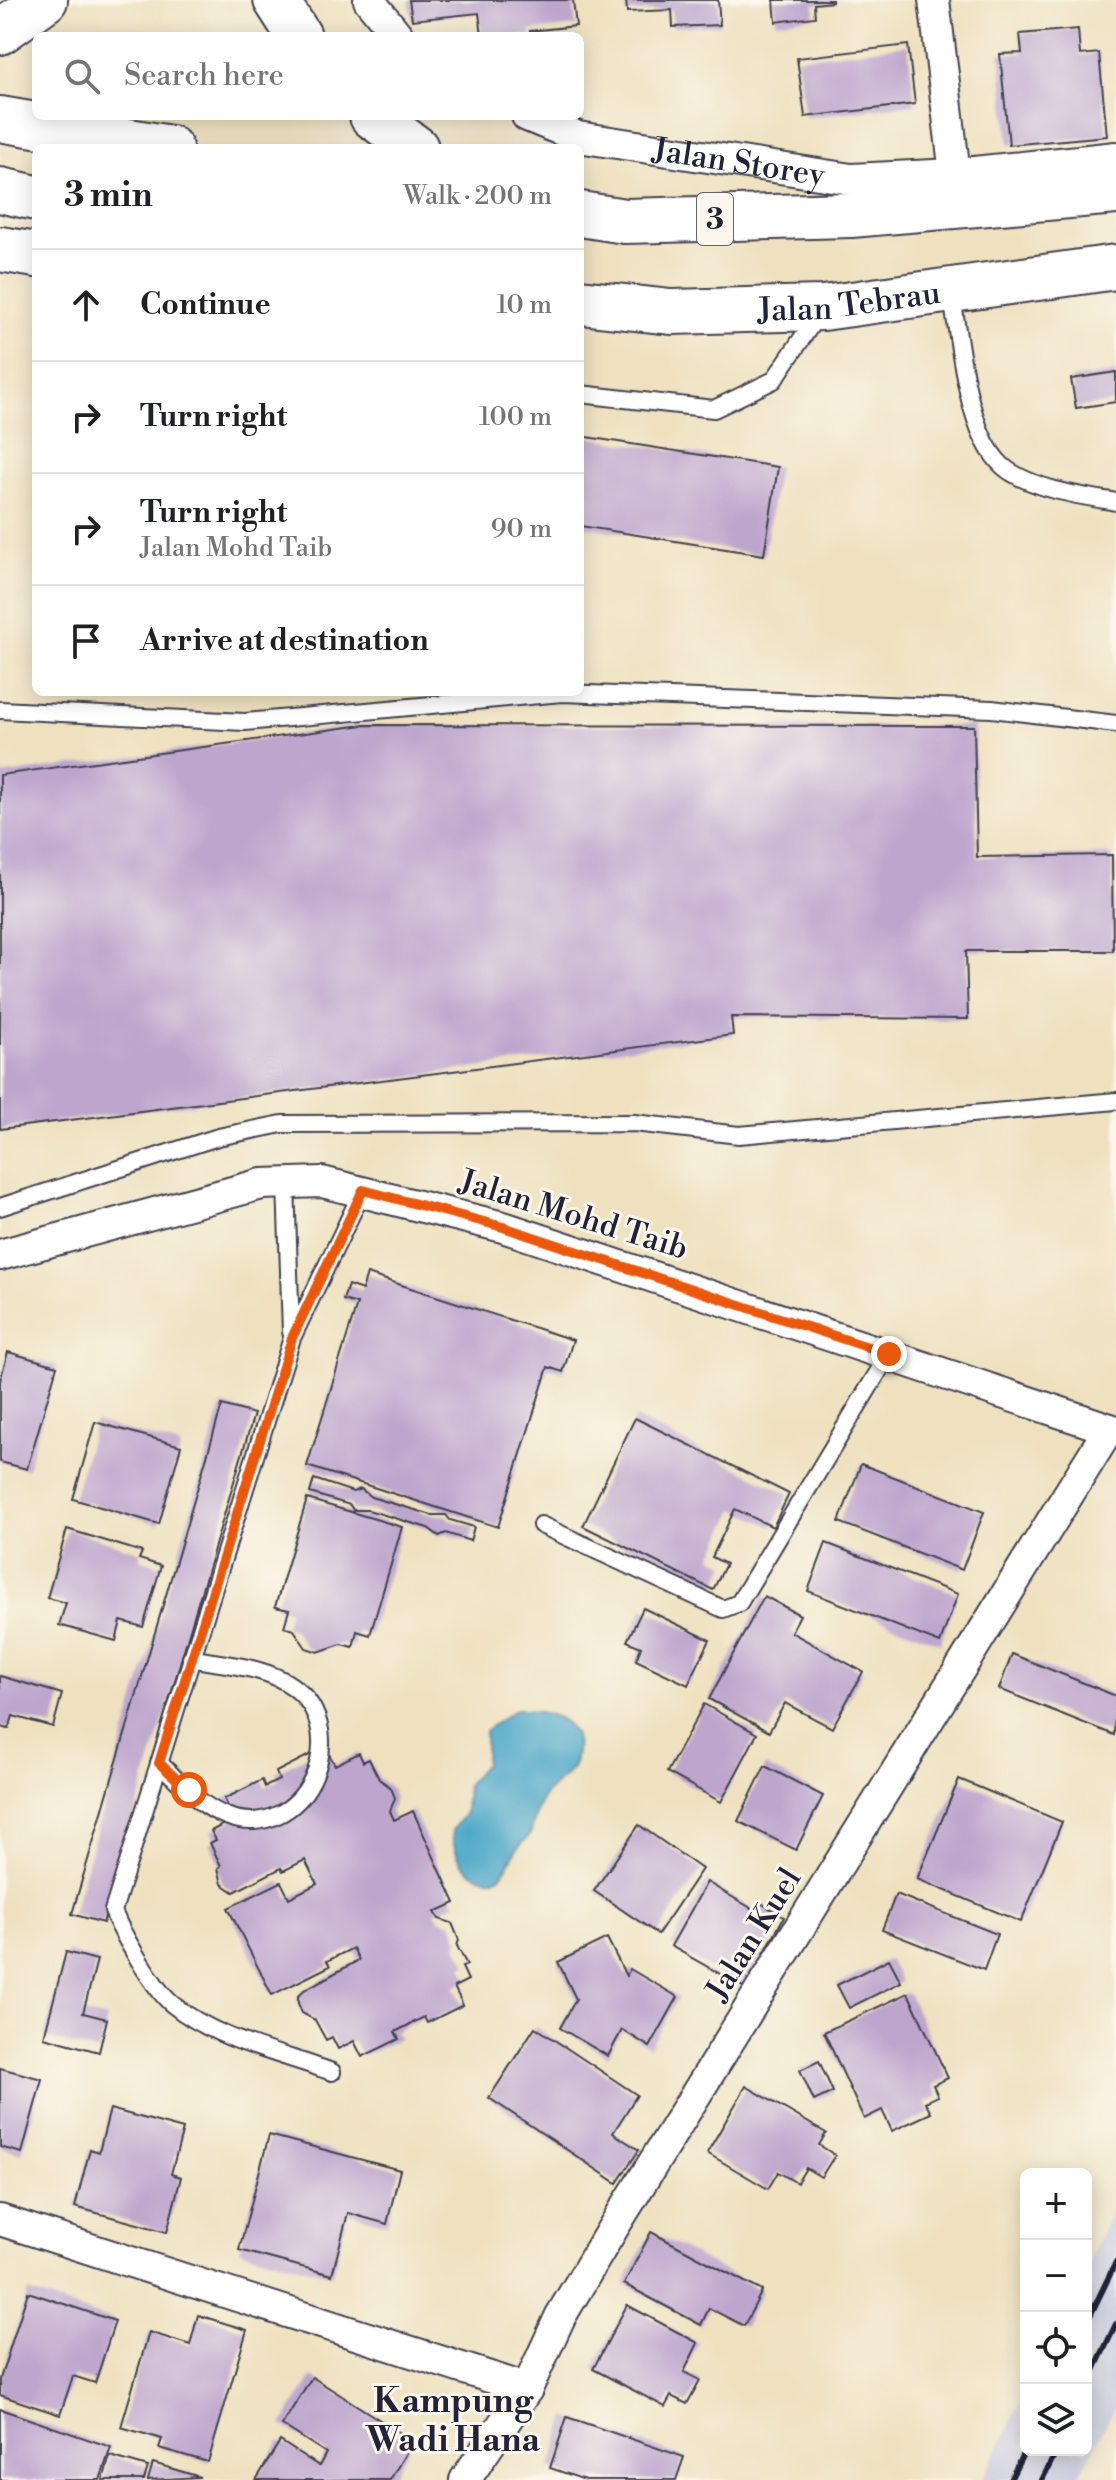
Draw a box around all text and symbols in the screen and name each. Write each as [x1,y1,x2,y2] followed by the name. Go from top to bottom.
[32,32,584,120] search box
[60,54,104,98] icon: search
[124,57,284,95] text: Search here
[649,130,828,196] street label: Jalan Storey
[64,175,153,217] text: 3 min
[403,180,552,212] text: Walk · 200 m
[697,193,733,245] road number: 3
[756,273,943,331] street label: Jalan Tebrau
[64,283,108,327] icon: ahead
[140,286,271,324] text: Continue
[496,289,552,321] text: 10 m
[64,395,108,439] icon: right
[140,398,287,436] text: Turn right
[479,401,552,433] text: 100 m
[140,494,287,532] text: Turn right
[64,507,108,551] icon: right
[491,513,552,545] text: 90 m
[140,532,332,564] text: Jalan Mohd Taib
[64,619,108,663] icon: arrive
[140,622,429,660] text: Arrive at destination
[454,1161,693,1269] street label: Jalan Mohd Taib
[871,1336,907,1372] route end
[171,1772,207,1808] route start
[697,1860,811,2009] street label: Jalan Kuel
[1020,2168,1092,2456] map controls
[1020,2168,1092,2240] button: +
[1020,2240,1092,2312] button: −
[1020,2312,1092,2384] button: locate
[365,2381,541,2462] district label: Kampung Wadi Hana
[1020,2384,1092,2456] button: layers

